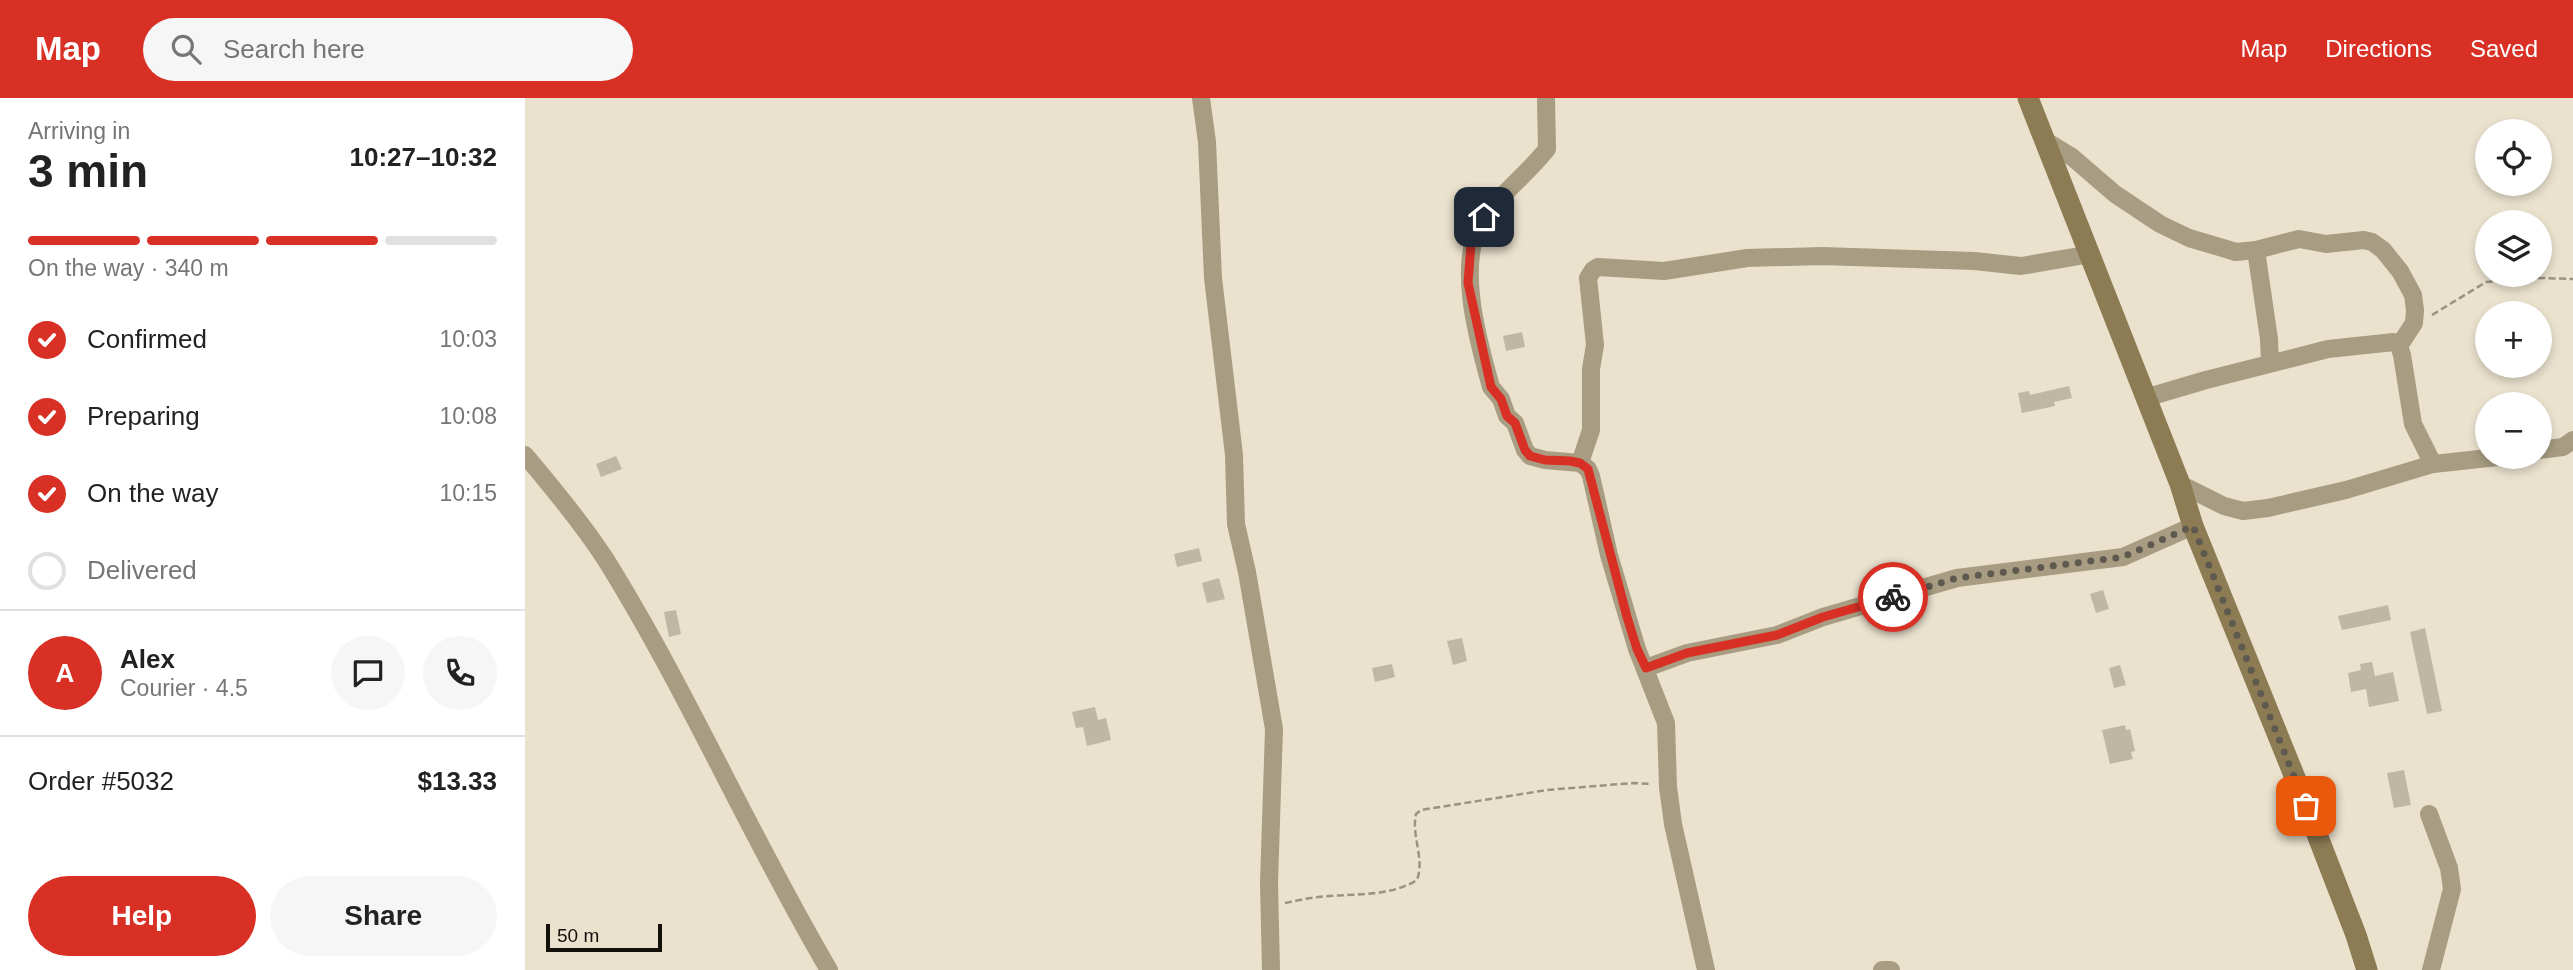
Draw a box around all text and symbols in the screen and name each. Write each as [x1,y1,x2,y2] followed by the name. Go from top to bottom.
[143,18,633,81] search box
[35,30,101,67] text: Map
[167,30,205,68] icon: search
[223,34,365,64] text: Search here
[2241,35,2287,62] text: Map
[2325,35,2432,62] text: Directions
[2470,35,2538,62] text: Saved
[28,118,130,144] text: Arriving in
[2475,119,2552,469] map controls
[2475,119,2552,196] button: locate
[350,142,497,172] text: 10:27–10:32
[28,145,148,197] text: 3 min
[1454,187,1514,247] pin
[1465,198,1503,236] icon: home
[2475,210,2552,287] button: layers
[28,255,229,281] text: On the way · 340 m
[2475,301,2552,378] button: +
[28,321,66,359] icon: check
[87,324,207,354] text: Confirmed
[439,326,497,352] text: 10:03
[2475,392,2552,469] button: −
[28,398,66,436] icon: check
[87,401,200,431] text: Preparing
[439,403,497,429] text: 10:08
[28,475,66,513] icon: check
[87,478,219,508] text: On the way
[439,480,497,506] text: 10:15
[87,555,197,585] text: Delivered
[1858,562,1928,632] courier
[1874,578,1912,616] icon: bike
[331,636,405,710] button: chat
[423,636,497,710] button: phone
[120,644,175,674] text: Alex
[56,658,74,688] text: A
[120,675,248,701] text: Courier · 4.5
[28,766,174,796] text: Order #5032
[417,766,497,796] text: $13.33
[2276,776,2336,836] pin
[2287,787,2325,825] icon: bag
[28,876,256,956] button: Help
[270,876,497,956] button: Share
[546,921,661,953] scale bar
[557,925,599,946] text: 50 m

